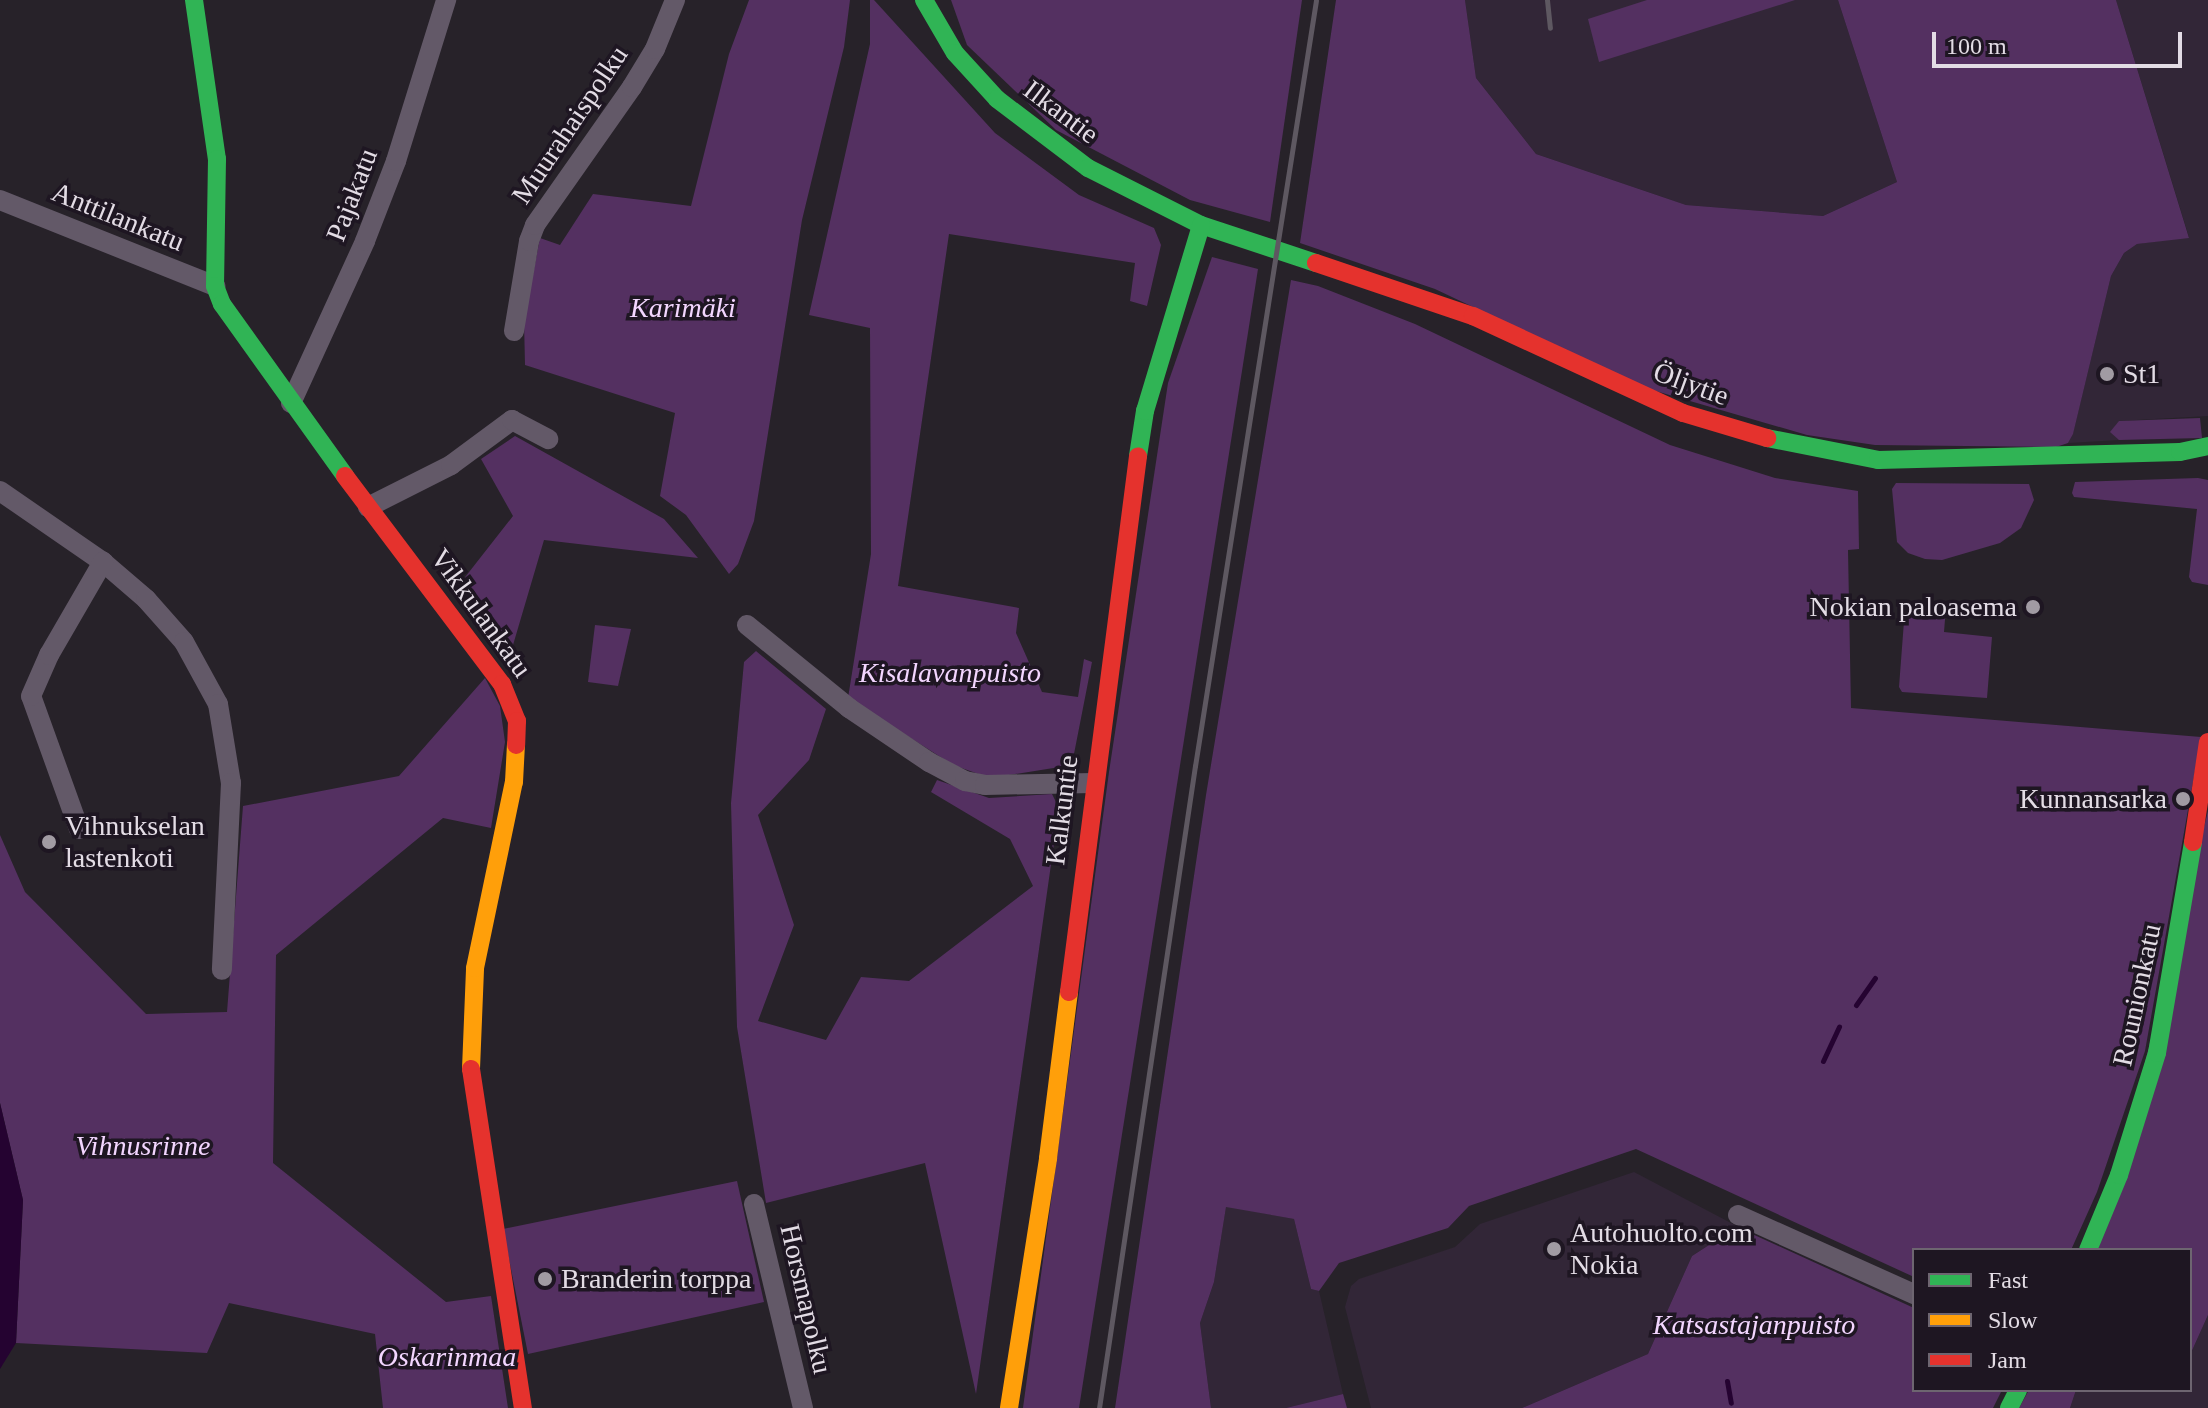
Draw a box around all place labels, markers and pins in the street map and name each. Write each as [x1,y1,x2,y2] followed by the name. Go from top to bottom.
[2123,357,2160,391] place label: St1
[2098,365,2116,383] marker: St1
[1809,590,2017,624] place label: Nokian paloasema
[2024,598,2042,616] marker: Nokian paloasema
[2019,782,2167,816] place label: Kunnansarka
[2174,790,2192,808] marker: Kunnansarka
[65,809,205,875] place label: Vihnukselan lastenkoti
[40,833,58,851] marker: Vihnukselan lastenkoti
[1570,1216,1753,1282] place label: Autohuolto.com Nokia
[1545,1240,1563,1258] marker: Autohuolto.com Nokia
[561,1262,751,1296] place label: Branderin torppa
[536,1270,554,1288] marker: Branderin torppa

